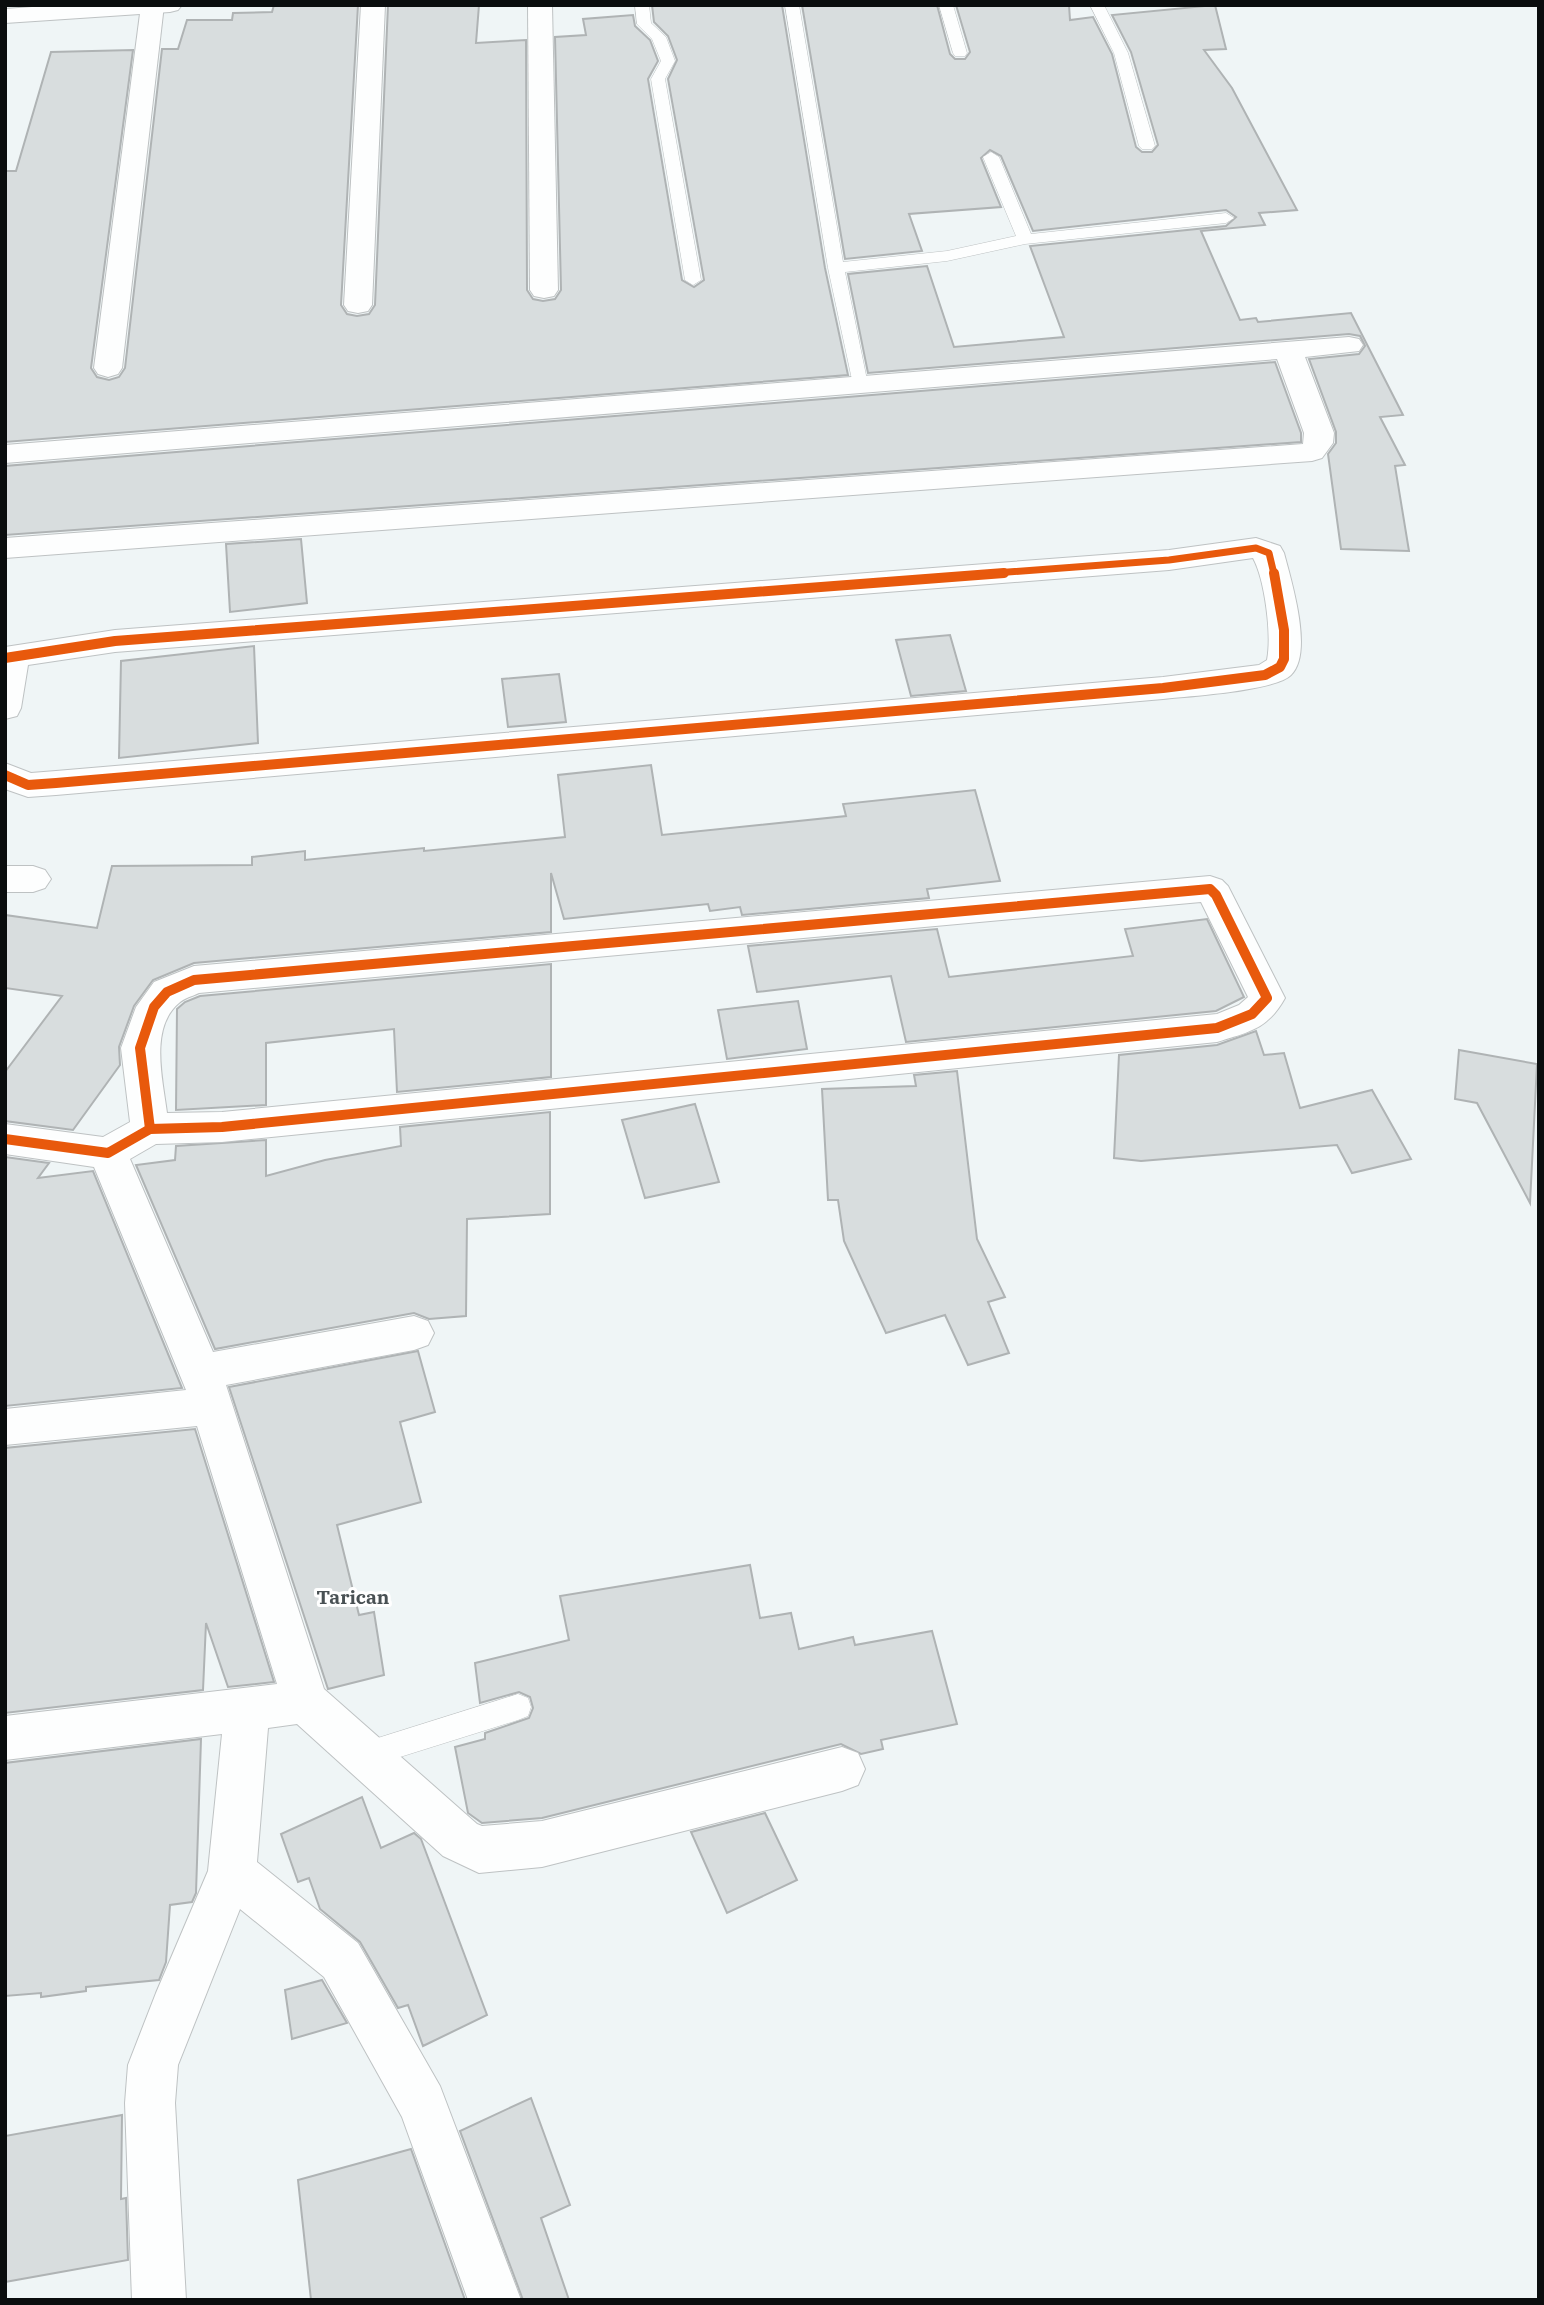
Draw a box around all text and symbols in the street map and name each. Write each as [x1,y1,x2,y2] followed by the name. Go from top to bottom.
[317,1585,390,1609] district label: Tarican

